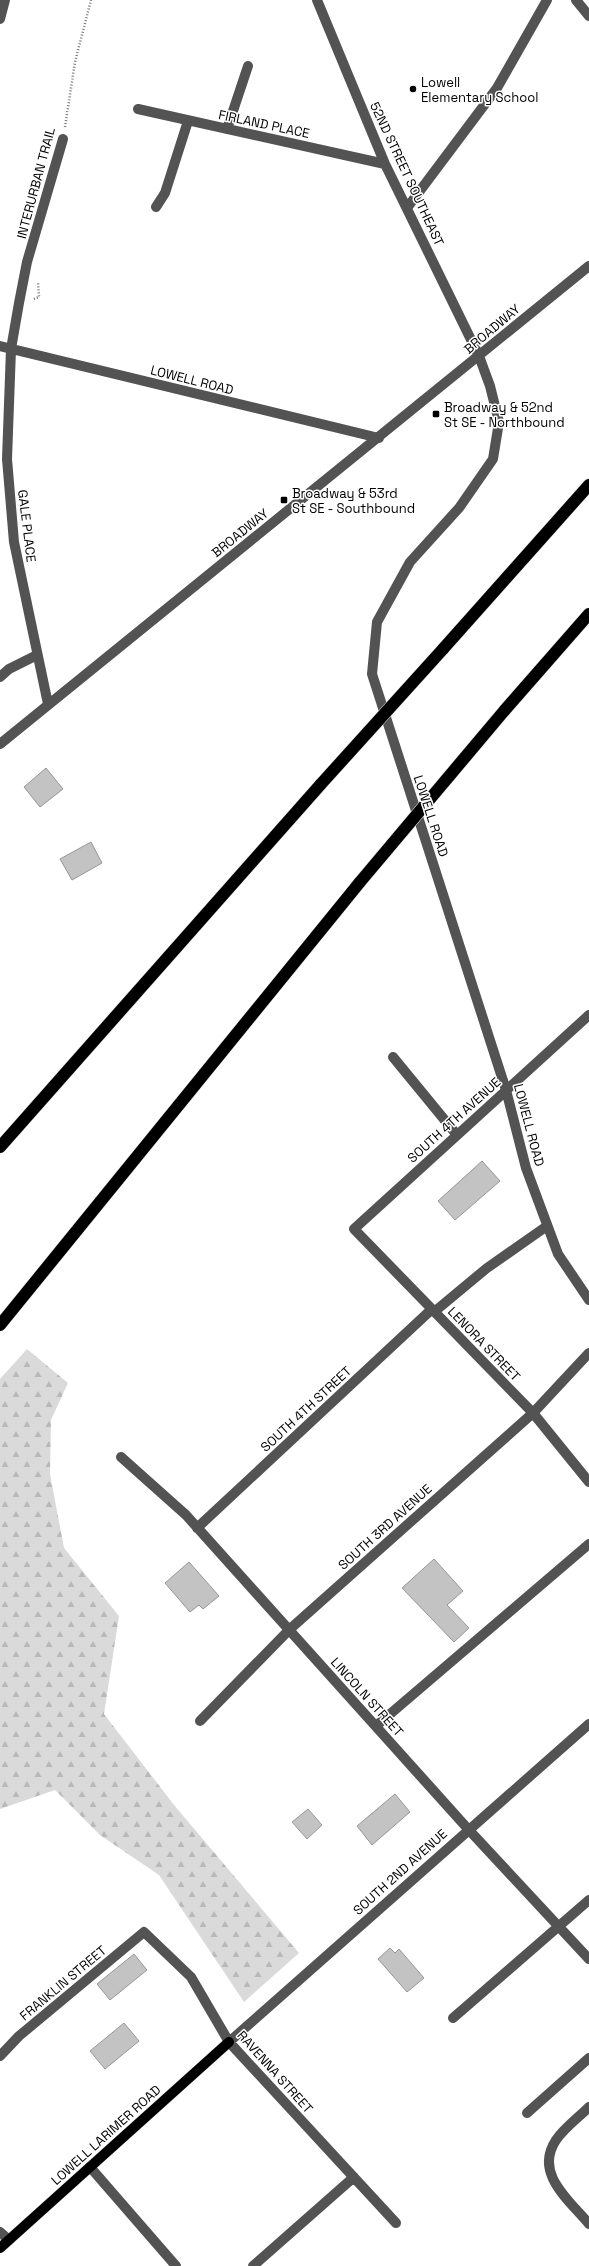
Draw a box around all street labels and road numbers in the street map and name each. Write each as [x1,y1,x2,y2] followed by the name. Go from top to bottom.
[366,99,448,249] street label: 52ND STREET SOUTHEAST
[217,106,311,142] street label: FIRLAND PLACE
[13,126,59,240] street label: INTERURBAN TRAIL
[460,301,524,357] street label: BROADWAY
[149,361,235,399] street label: LOWELL ROAD
[14,489,40,563] street label: GALE PLACE
[208,505,272,561] street label: BROADWAY
[410,773,452,859] street label: LOWELL ROAD
[404,1074,504,1166] street label: SOUTH 4TH AVENUE
[510,1082,548,1168] street label: LOWELL ROAD
[444,1303,524,1385] street label: LENORA STREET
[257,1362,355,1456] street label: SOUTH 4TH STREET
[335,1480,435,1574] street label: SOUTH 3RD AVENUE
[327,1654,407,1740] street label: LINCOLN STREET
[350,1825,450,1919] street label: SOUTH 2ND AVENUE
[16,1942,110,2024] street label: FRANKLIN STREET
[233,2027,317,2117] street label: RAVENNA STREET
[48,2081,164,2189] street label: LOWELL LARIMER ROAD

